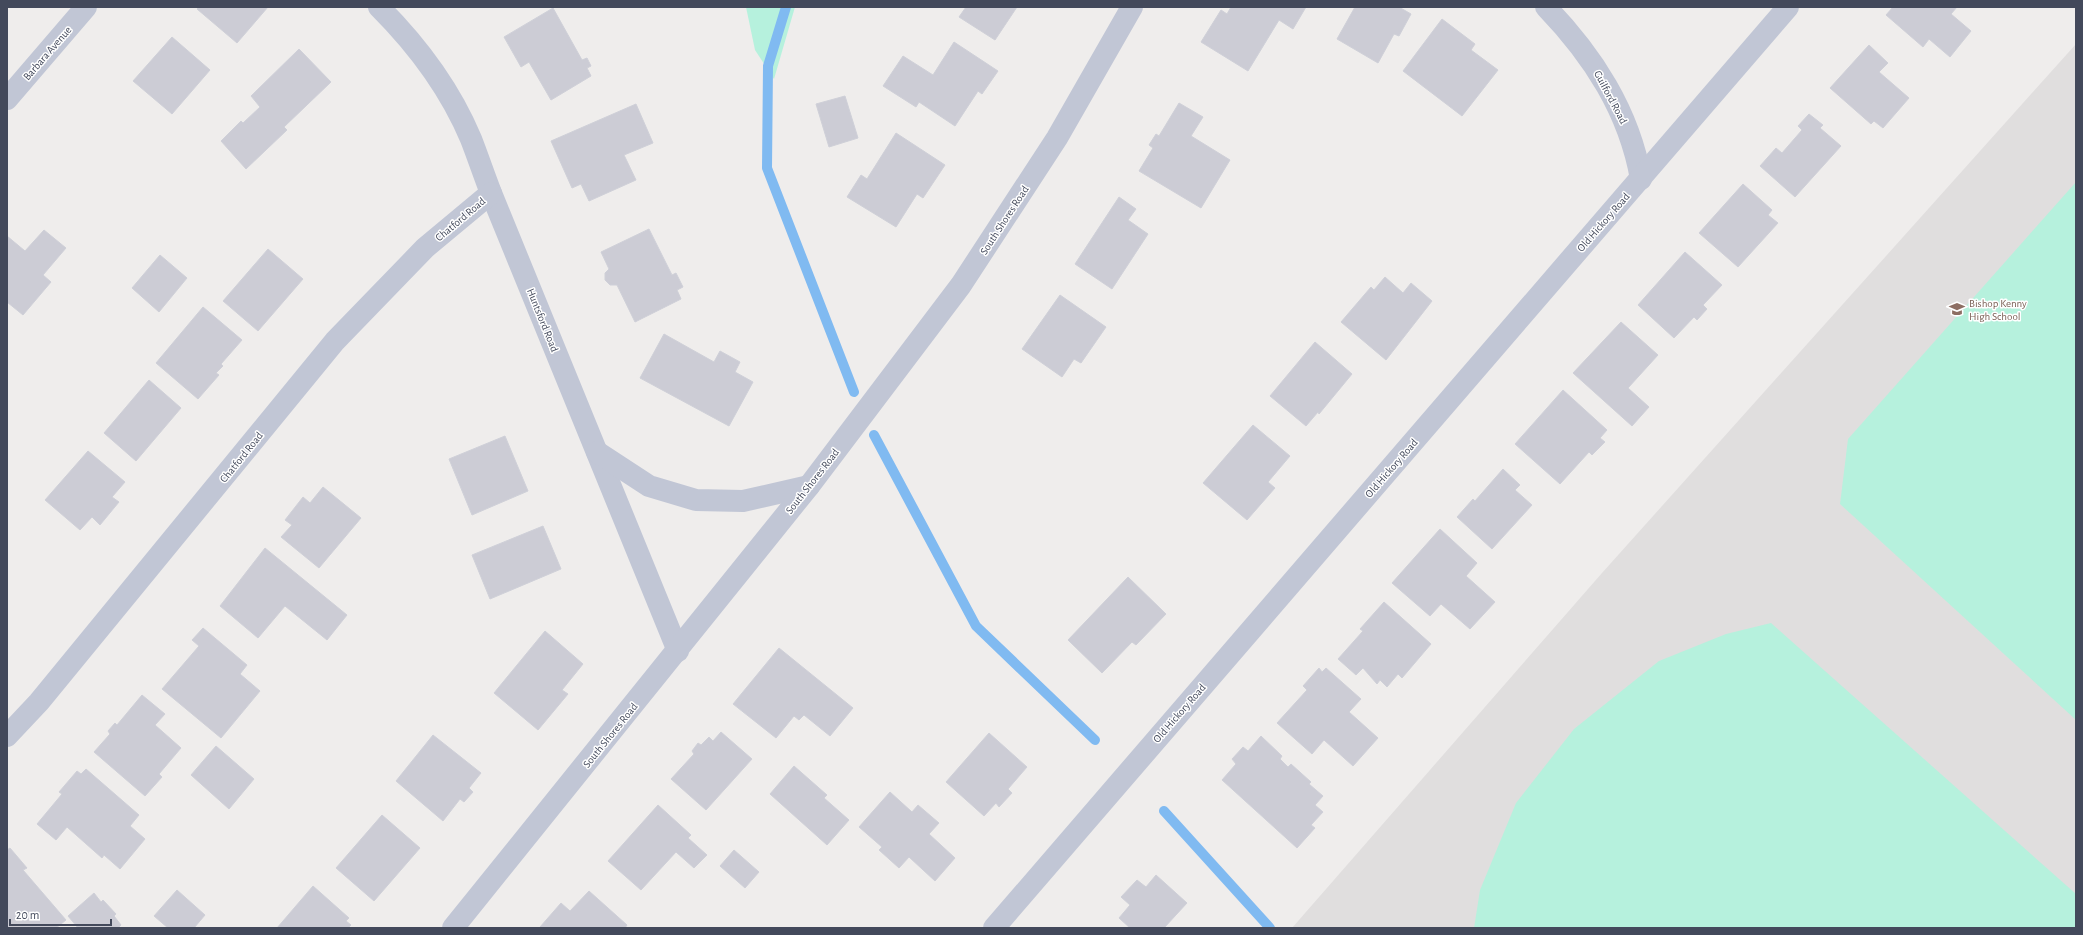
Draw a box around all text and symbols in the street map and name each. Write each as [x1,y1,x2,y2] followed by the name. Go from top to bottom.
[21,24,74,82] street label: Barbara Avenue
[1592,69,1629,126] street label: Guilford Road
[978,184,1031,257] street label: South Shores Road
[1575,191,1632,254] street label: Old Hickory Road
[433,195,488,243] street label: Chatford Road
[525,287,560,354] street label: Huntsford Road
[1969,298,2027,322] place label: Bishop Kenny High School
[1948,300,1966,318] school or university icon: Bishop Kenny High School
[218,430,265,485] street label: Chatford Road
[1363,437,1420,500] street label: Old Hickory Road
[784,446,841,516] street label: South Shores Road
[1151,682,1208,745] street label: Old Hickory Road
[581,701,640,770] street label: South Shores Road
[10,901,111,927] scale bar
[16,909,39,921] text: 20 m

